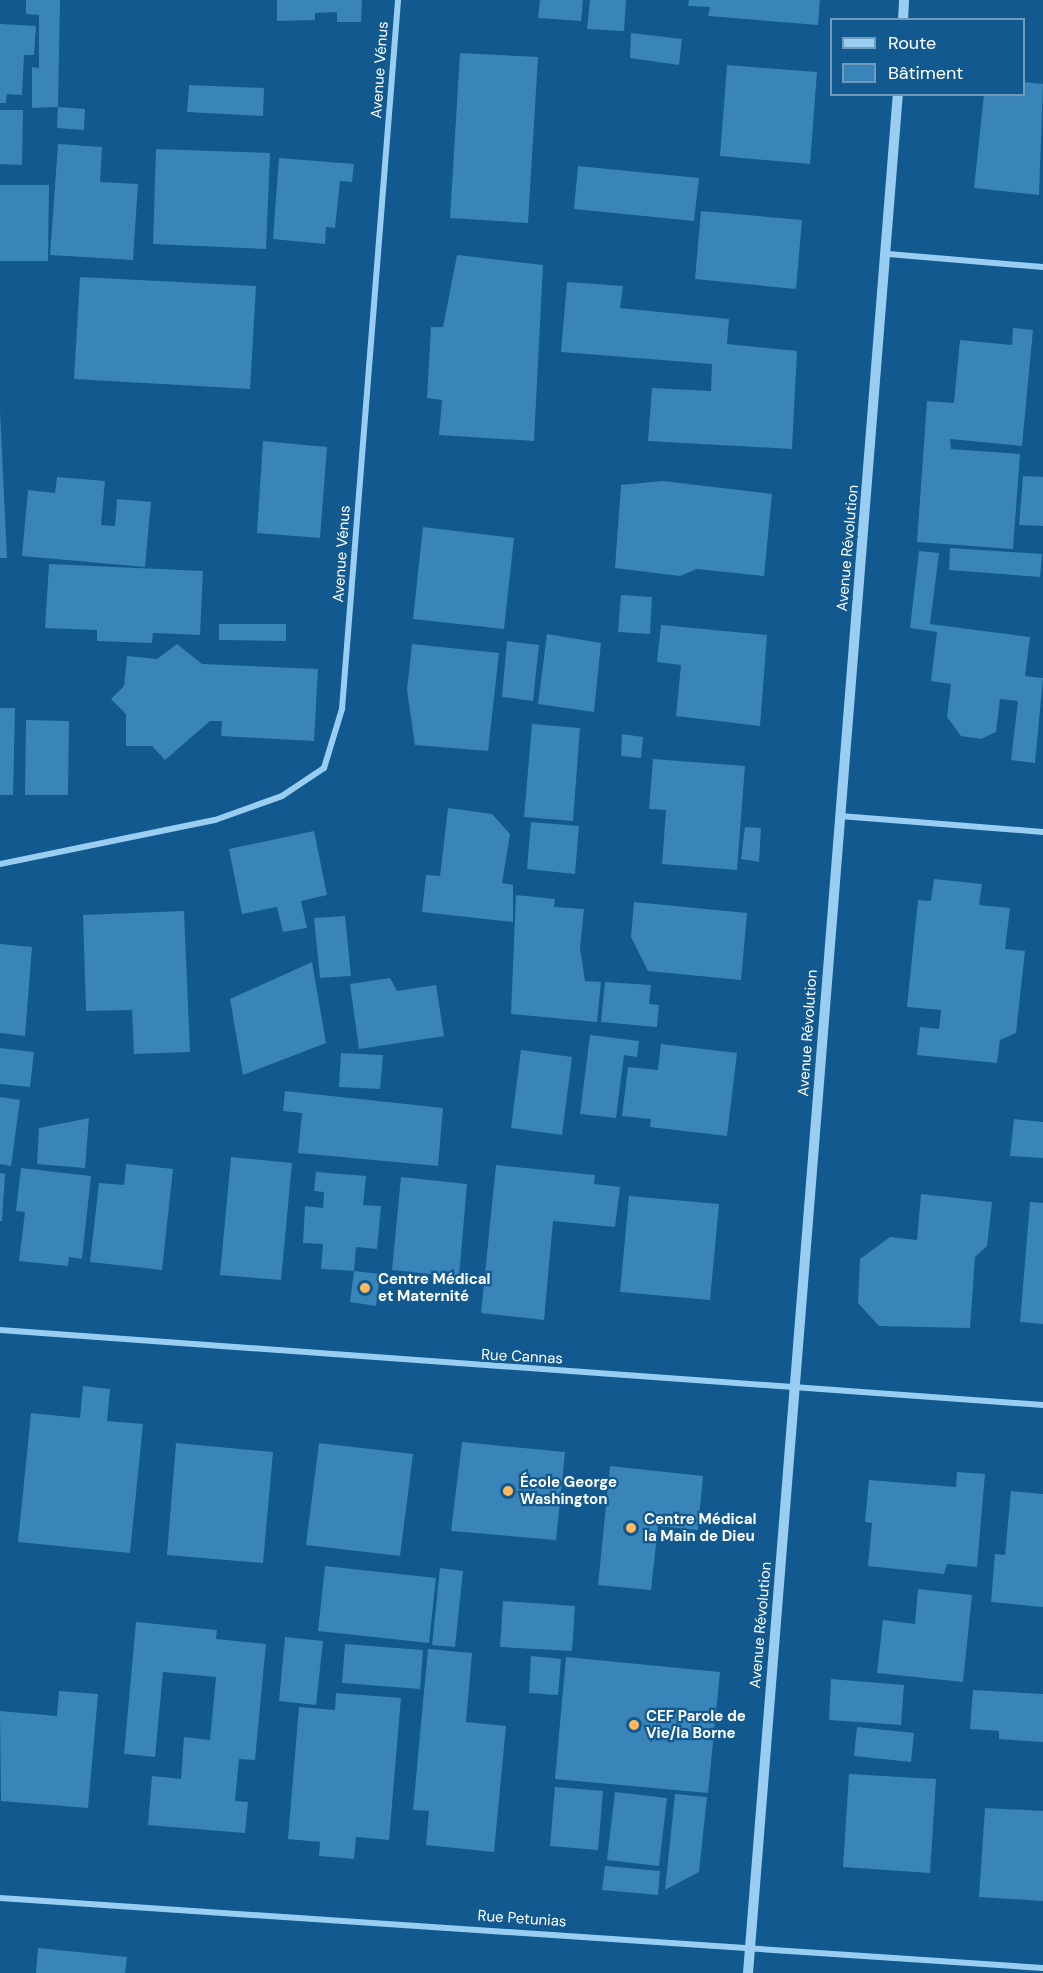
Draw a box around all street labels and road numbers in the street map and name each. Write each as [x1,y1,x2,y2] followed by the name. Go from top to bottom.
[368,21,392,119] street label: Avenue Vénus
[834,484,862,612] street label: Avenue Révolution
[330,505,354,603] street label: Avenue Vénus
[795,969,821,1097] street label: Avenue Révolution
[481,1346,563,1368] street label: Rue Cannas
[747,1561,775,1689] street label: Avenue Révolution
[477,1907,567,1931] street label: Rue Petunias

